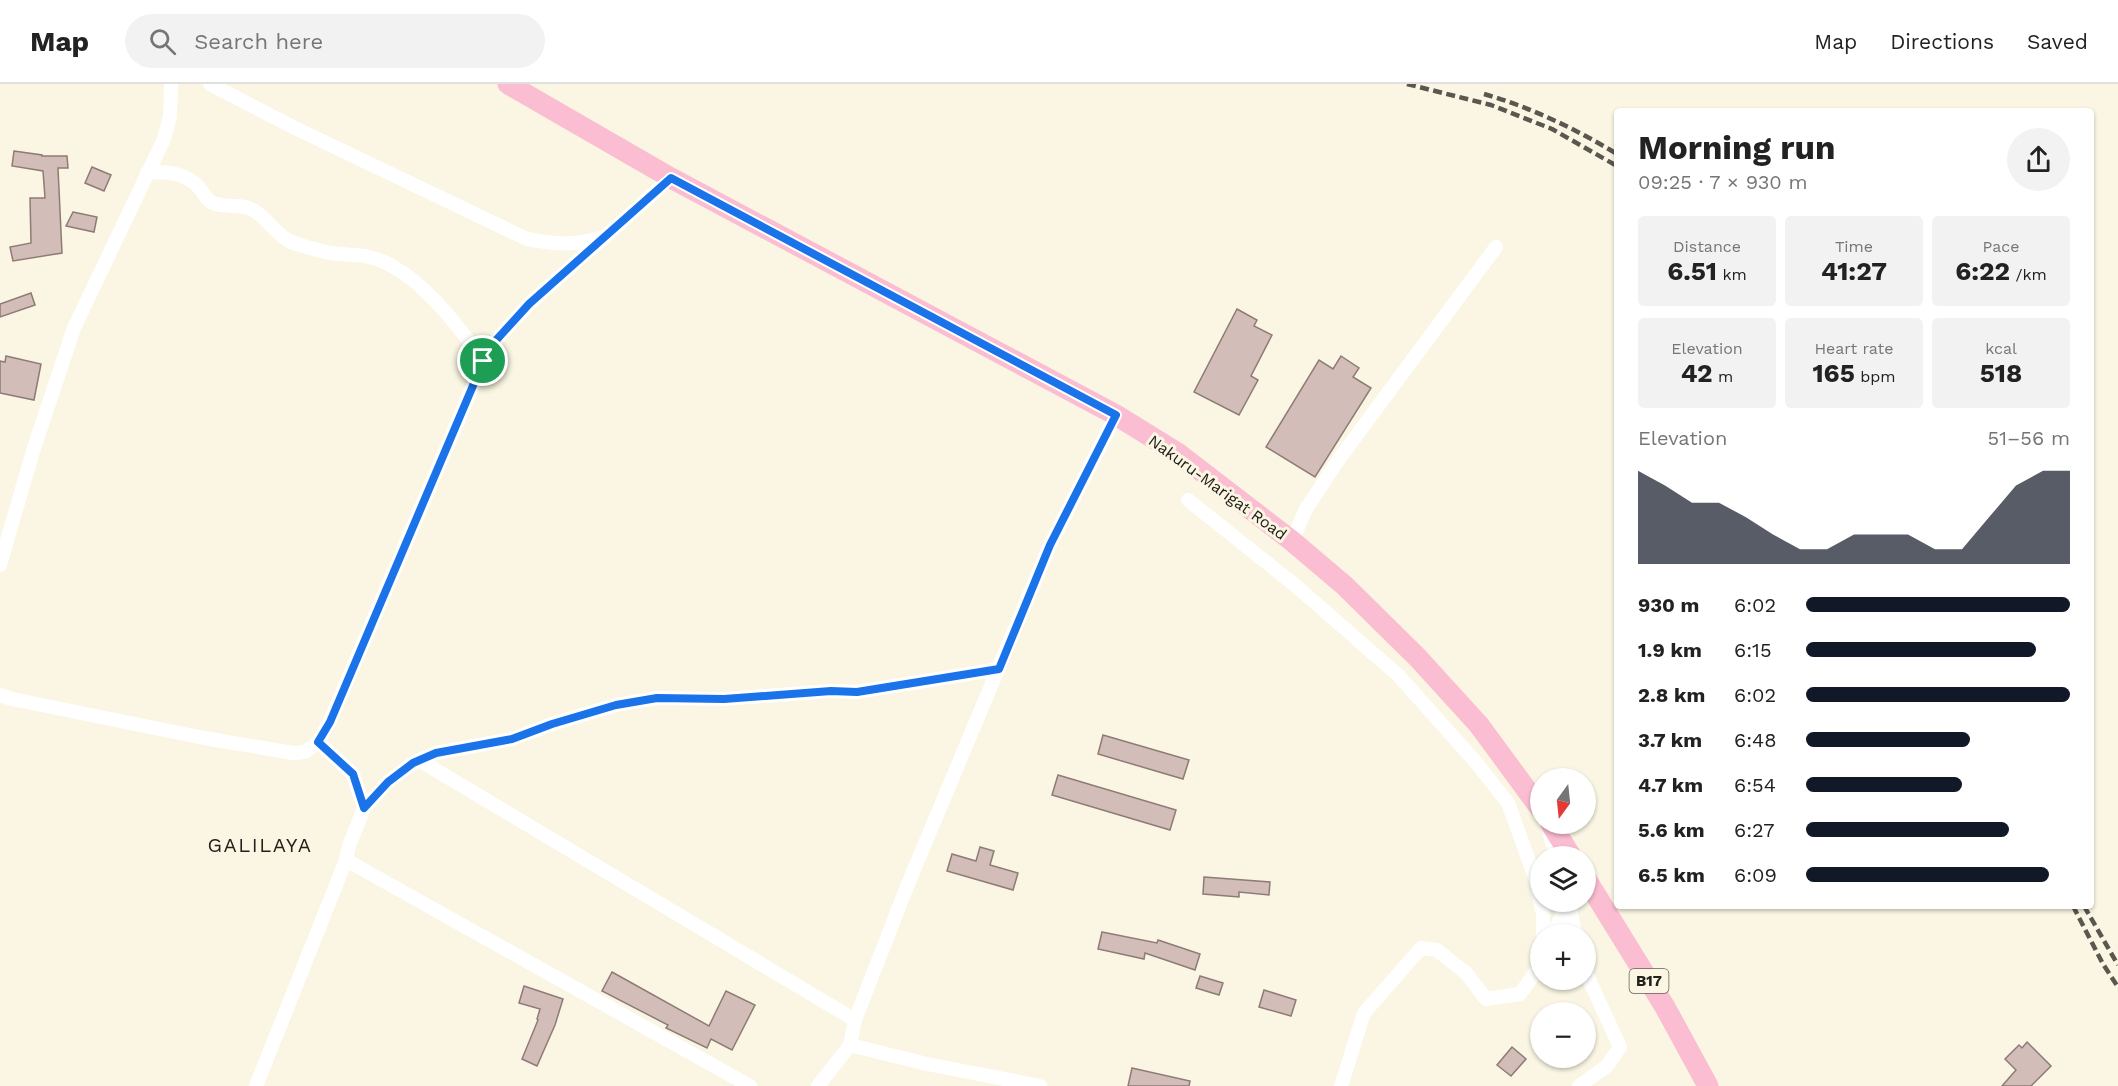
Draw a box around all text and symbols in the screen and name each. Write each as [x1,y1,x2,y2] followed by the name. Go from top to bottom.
[125,14,545,68] search box
[30,25,89,58] text: Map
[146,25,179,58] icon: search
[194,29,323,54] text: Search here
[1814,29,1857,54] text: Map
[1890,29,1994,54] text: Directions
[2027,29,2088,54] text: Saved
[1638,128,1835,167] text: Morning run
[2007,128,2070,191] button: share
[1638,170,1808,194] text: 09:25 · 7 × 930 m
[1673,237,1741,256] text: Distance
[1835,237,1873,256] text: Time
[1982,237,2020,256] text: Pace
[1667,256,1717,286] text: 6.51
[1821,256,1887,286] text: 41:27
[1955,256,2010,286] text: 6:22
[1717,265,1747,284] text: km
[2010,265,2047,284] text: /km
[457,335,508,386] pin
[1671,339,1743,358] text: Elevation
[1814,339,1894,358] text: Heart rate
[1985,339,2017,358] text: kcal
[466,344,499,377] icon: arrive
[1681,358,1713,388] text: 42
[1812,358,1855,388] text: 165
[1980,358,2022,388] text: 518
[1713,367,1733,386] text: m
[1855,367,1896,386] text: bpm
[1638,426,1727,450] text: Elevation
[1988,426,2070,450] text: 51–56 m
[1145,431,1290,544] street label: Nakuru-Marigat Road
[1638,593,1699,617] text: 930 m
[1734,593,1776,617] text: 6:02
[1638,638,1702,662] text: 1.9 km
[1734,638,1772,662] text: 6:15
[1638,683,1705,707] text: 2.8 km
[1734,683,1776,707] text: 6:02
[1638,728,1702,752] text: 3.7 km
[1734,728,1777,752] text: 6:48
[1530,768,1596,834] north arrow
[1530,768,1596,1068] map controls
[1638,773,1703,797] text: 4.7 km
[1734,773,1776,797] text: 6:54
[1638,818,1705,842] text: 5.6 km
[1734,818,1775,842] text: 6:27
[208,833,312,857] district label: GALILAYA
[1530,846,1596,912] button: layers
[1638,863,1705,887] text: 6.5 km
[1734,863,1777,887] text: 6:09
[1530,924,1596,990] button: +
[1630,969,1668,993] road number: B17
[1530,1002,1596,1068] button: −

